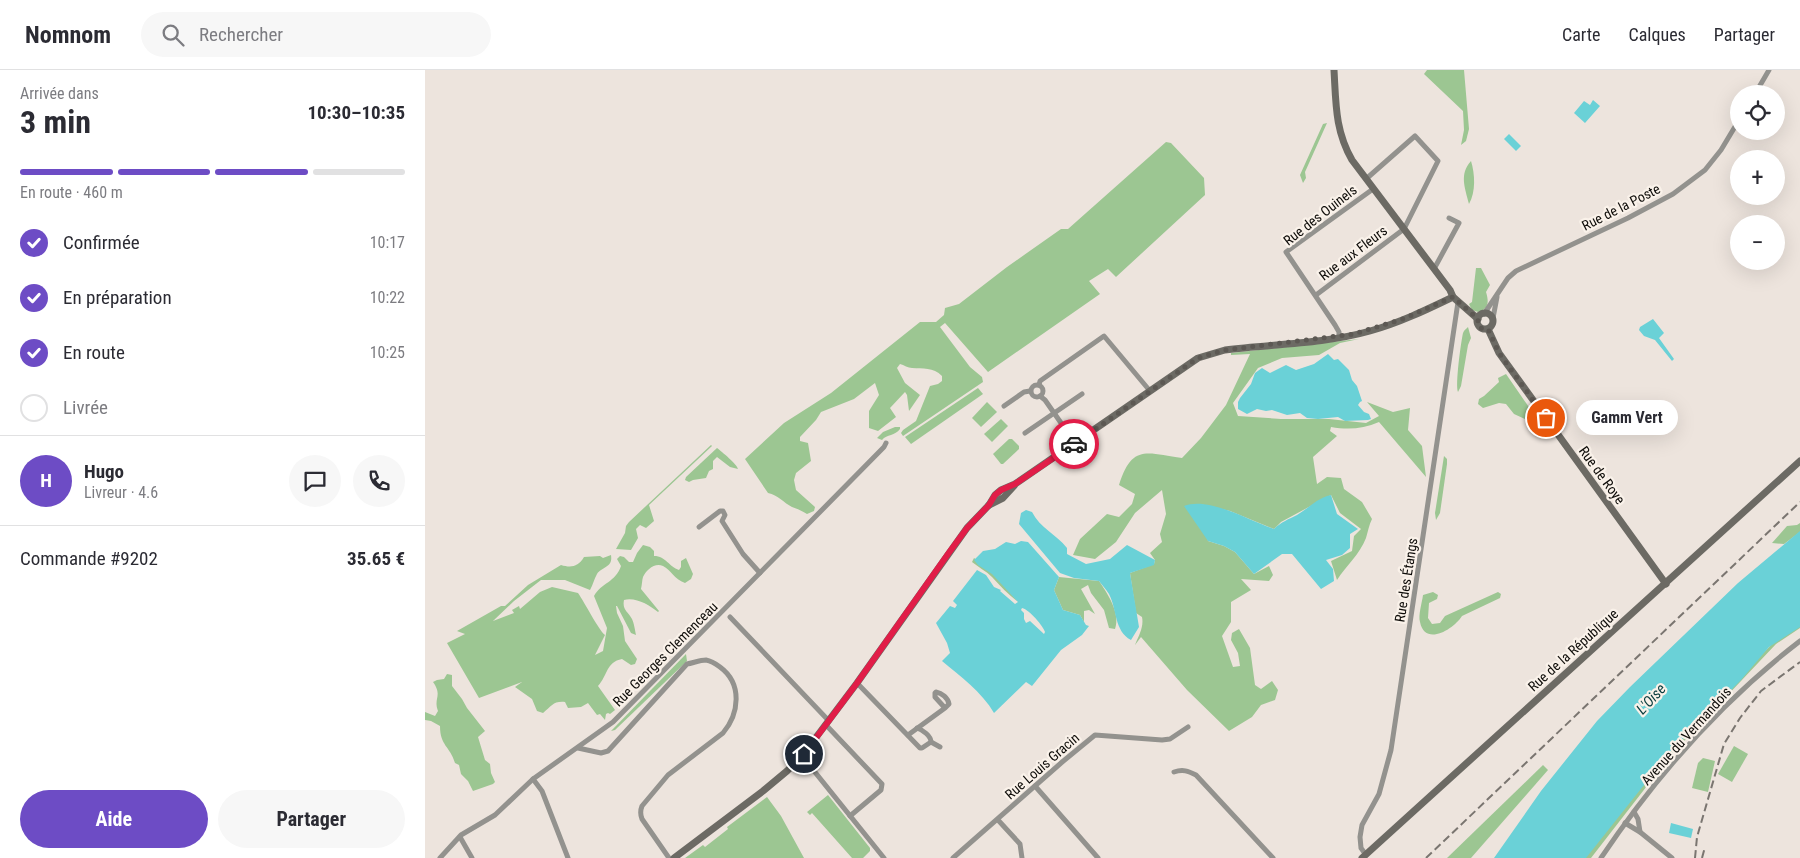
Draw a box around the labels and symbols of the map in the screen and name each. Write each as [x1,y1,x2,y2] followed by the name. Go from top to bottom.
[1579,180,1663,234] street label: Rue de la Poste
[1280,181,1360,249] street label: Rue des Ouinels
[1316,222,1390,284] street label: Rue aux Fleurs
[1525,397,1567,439] pin
[1576,400,1679,436] callout: Gamm Vert
[1049,419,1099,469] courier
[1576,443,1629,507] street label: Rue de Roye
[1390,537,1421,623] street label: Rue des Étangs
[609,598,721,710] street label: Rue Georges Clemenceau
[1525,605,1621,694] street label: Rue de la République
[1632,680,1670,718] water label: L'Oise
[1638,684,1734,788] street label: Avenue du Vermandois
[1002,730,1082,802] street label: Rue Louis Gracin
[783,733,825,775] pin

